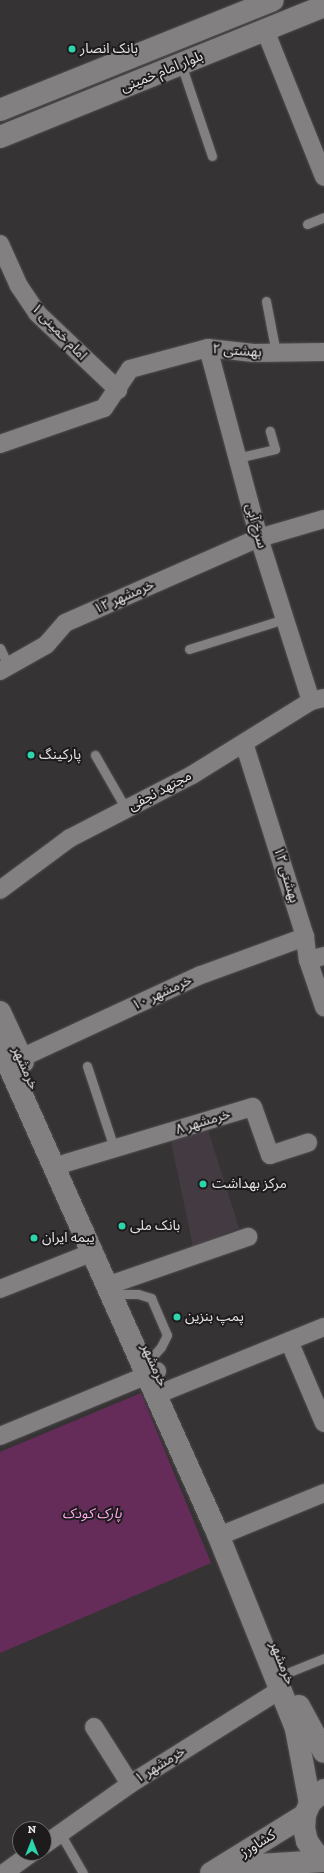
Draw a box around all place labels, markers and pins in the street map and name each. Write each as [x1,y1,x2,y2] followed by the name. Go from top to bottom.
[80,41,138,57] place label: بانک انصار
[67,44,77,54] marker: بانک انصار
[39,747,81,763] place label: پارکینگ
[26,750,36,760] marker: پارکینگ
[212,1176,287,1192] place label: مرکز بهداشت
[197,1178,209,1190] marker: مرکز بهداشت
[130,1218,180,1234] place label: بانک ملی
[117,1221,127,1231] marker: بانک ملی
[42,1230,95,1246] place label: یبمه ایران
[29,1233,39,1243] marker: یبمه ایران
[185,1309,244,1325] place label: پمپ بنزین
[172,1312,182,1322] marker: پمپ بنزین

